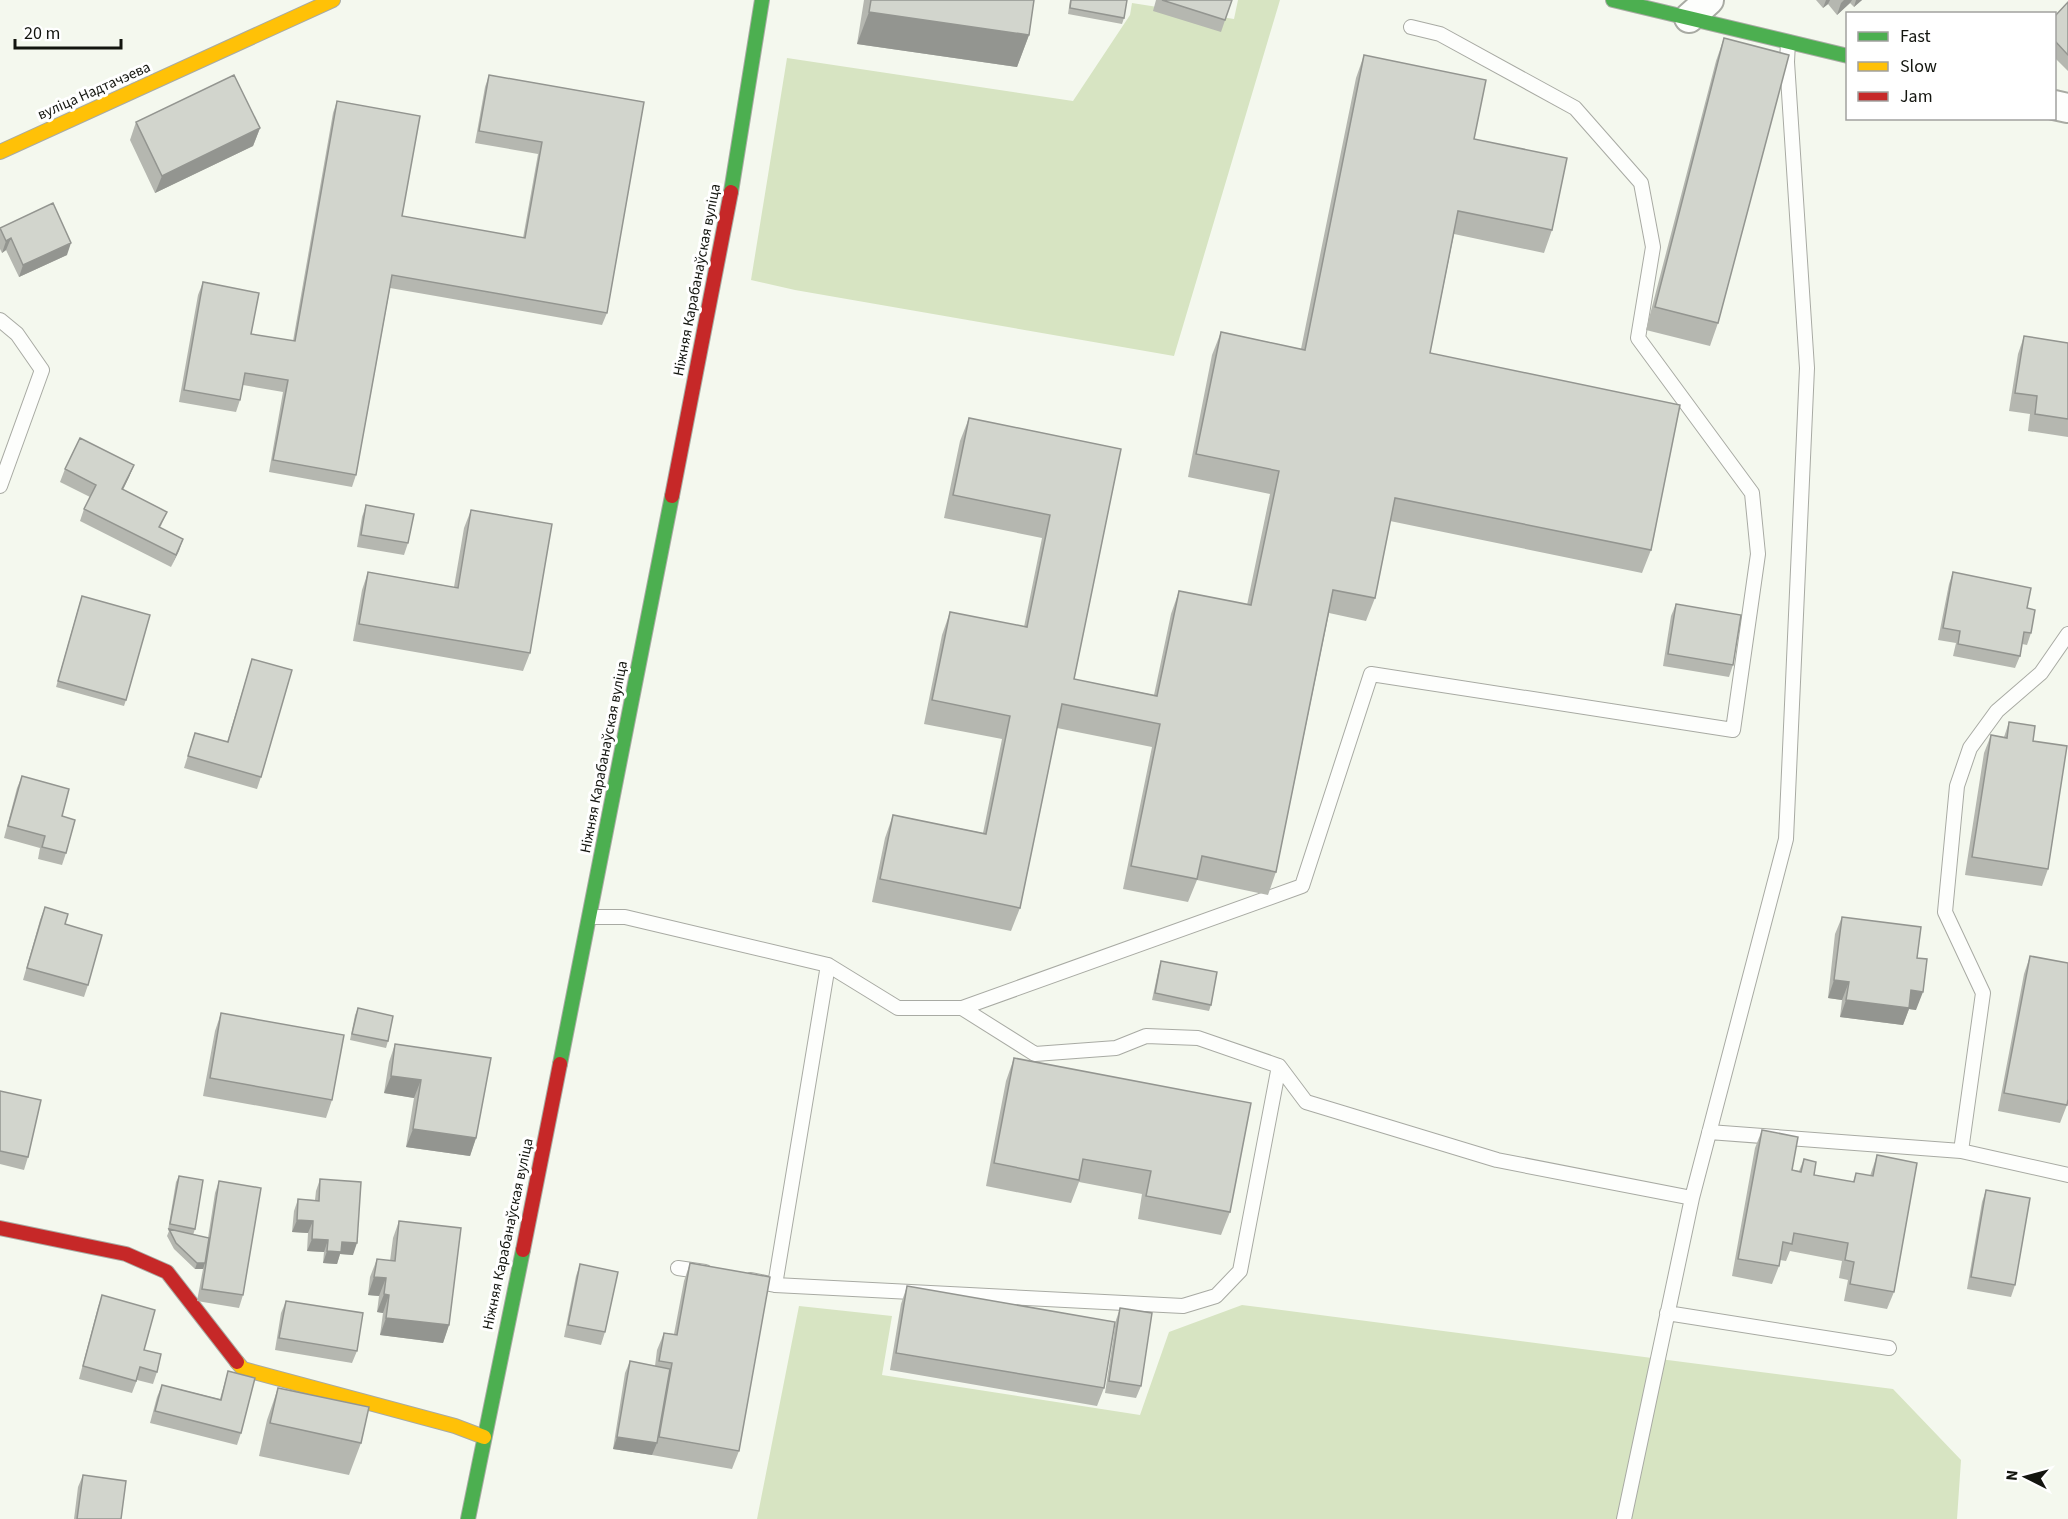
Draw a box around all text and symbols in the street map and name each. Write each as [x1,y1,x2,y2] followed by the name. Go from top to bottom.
[15,12,122,50] scale bar
[1846,12,2056,120] legend
[24,21,60,46] text: 20 m
[1900,24,1931,49] text: Fast
[1900,54,1937,79] text: Slow
[34,57,154,125] street label: вуліца Надтачэева
[1900,84,1933,109] text: Jam
[668,182,726,378] street label: Ніжняя Карабанаўская вуліца
[575,659,633,855] street label: Ніжняя Карабанаўская вуліца
[477,1136,539,1332] street label: Ніжняя Карабанаўская вуліца
[1996,1447,2056,1507] north arrow
[2001,1469,2024,1482] text: N

